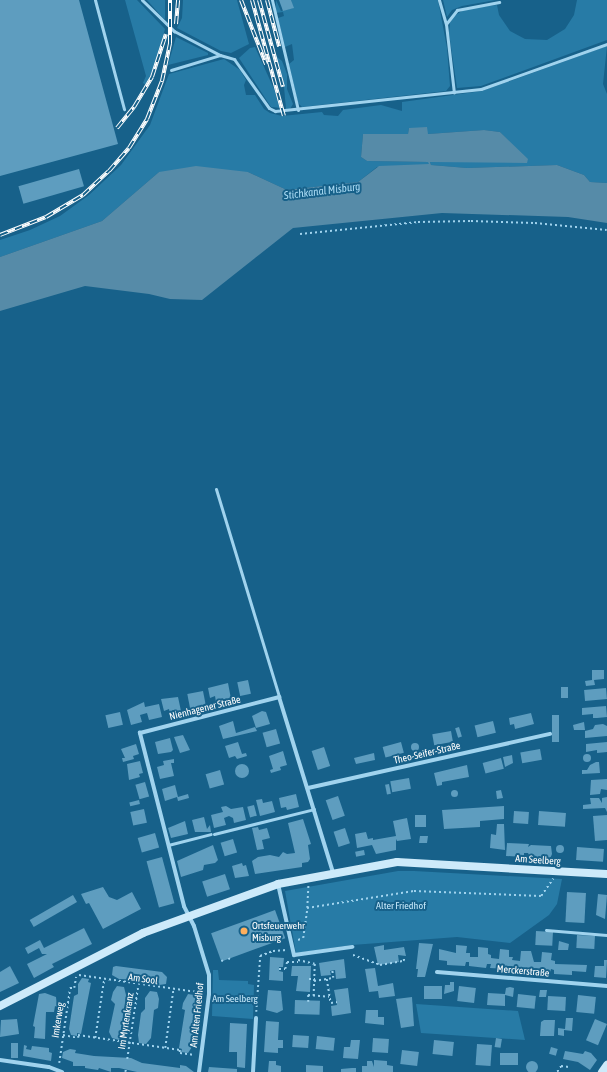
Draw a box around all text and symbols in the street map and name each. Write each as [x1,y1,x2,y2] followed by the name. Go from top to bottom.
[283,180,361,202] water label: Stichkanal Misburg
[168,693,242,723] street label: Nienhagener Straße
[392,739,462,767] street label: Theo-Seifer-Straße
[515,852,561,868] street label: Am Seelberg
[376,900,426,912] park label: Alter Friedhof
[252,919,305,942] place label: Ortsfeuerwehr Misburg
[239,926,249,936] marker: Ortsfeuerwehr Misburg
[496,963,550,979] street label: Merckerstraße
[127,971,159,987] street label: Am Sool
[188,982,206,1048] street label: Am Alten Friedhof
[116,992,136,1050] street label: Im Myrtenkranz
[212,993,258,1005] park label: Am Seelberg
[49,1001,67,1039] street label: Imkerweg

